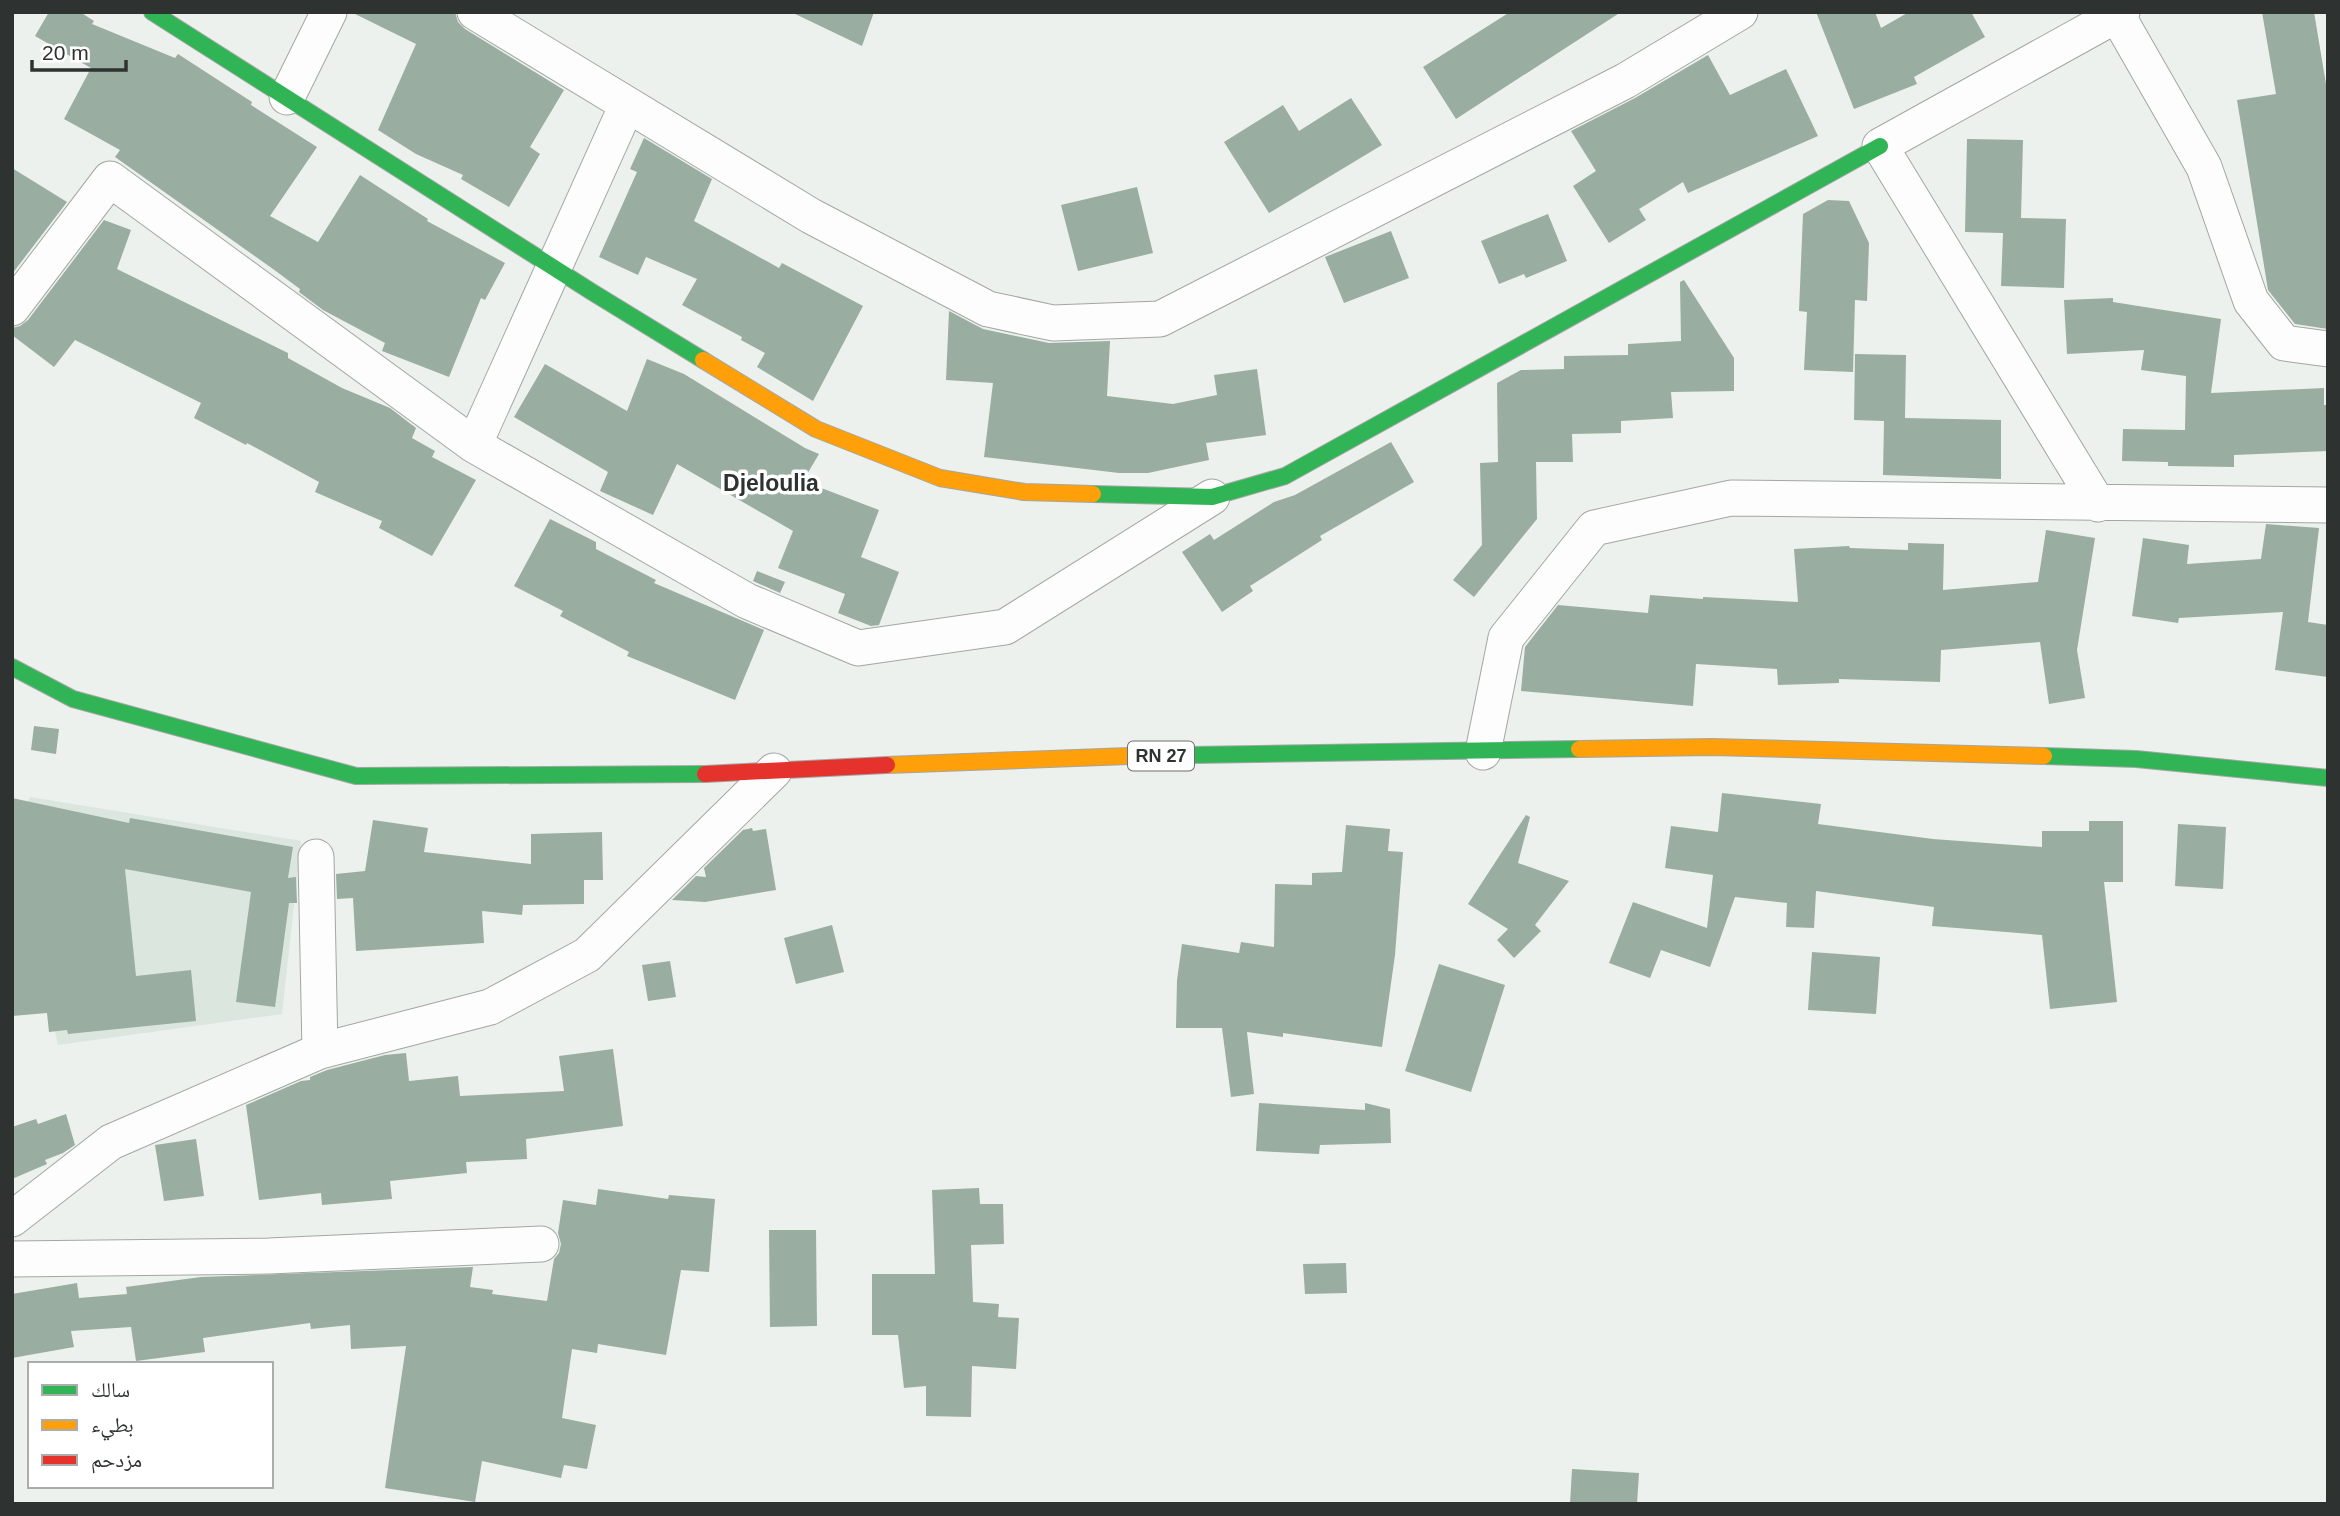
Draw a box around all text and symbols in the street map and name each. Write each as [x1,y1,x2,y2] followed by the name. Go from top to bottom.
[32,28,126,72] scale bar
[42,41,89,64] text: 20 m
[723,470,819,496] district label: Djeloulia
[1128,742,1194,770] road number: RN 27
[28,1362,273,1488] legend
[91,1378,130,1401] text: سالك
[91,1413,134,1441] text: بطيء
[91,1448,142,1474] text: مزدحم

